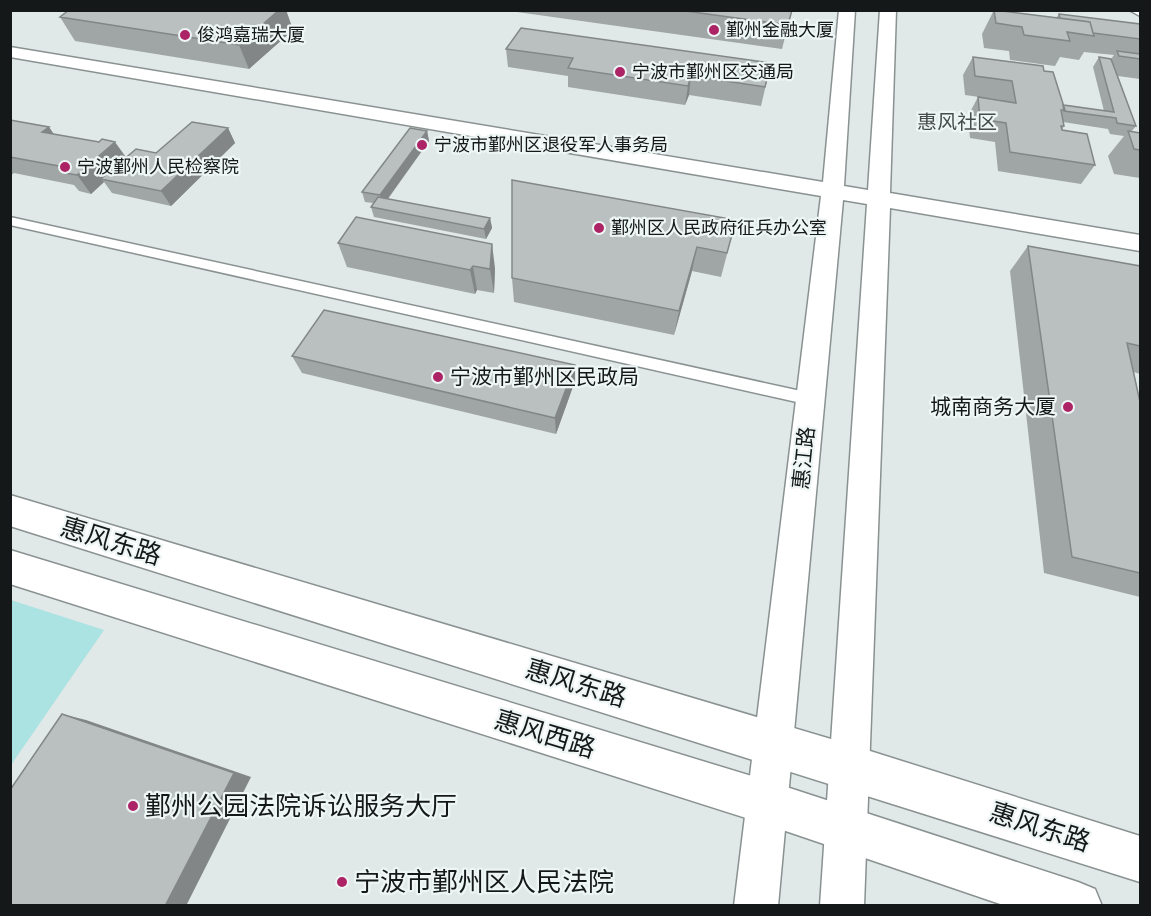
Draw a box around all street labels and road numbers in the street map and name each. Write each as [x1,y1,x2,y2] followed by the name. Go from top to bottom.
[788,425,818,490] street label: 惠江路
[57,511,165,570] street label: 惠风东路
[522,653,630,712] street label: 惠风东路
[491,704,599,763] street label: 惠风西路
[986,797,1094,856] street label: 惠风东路

